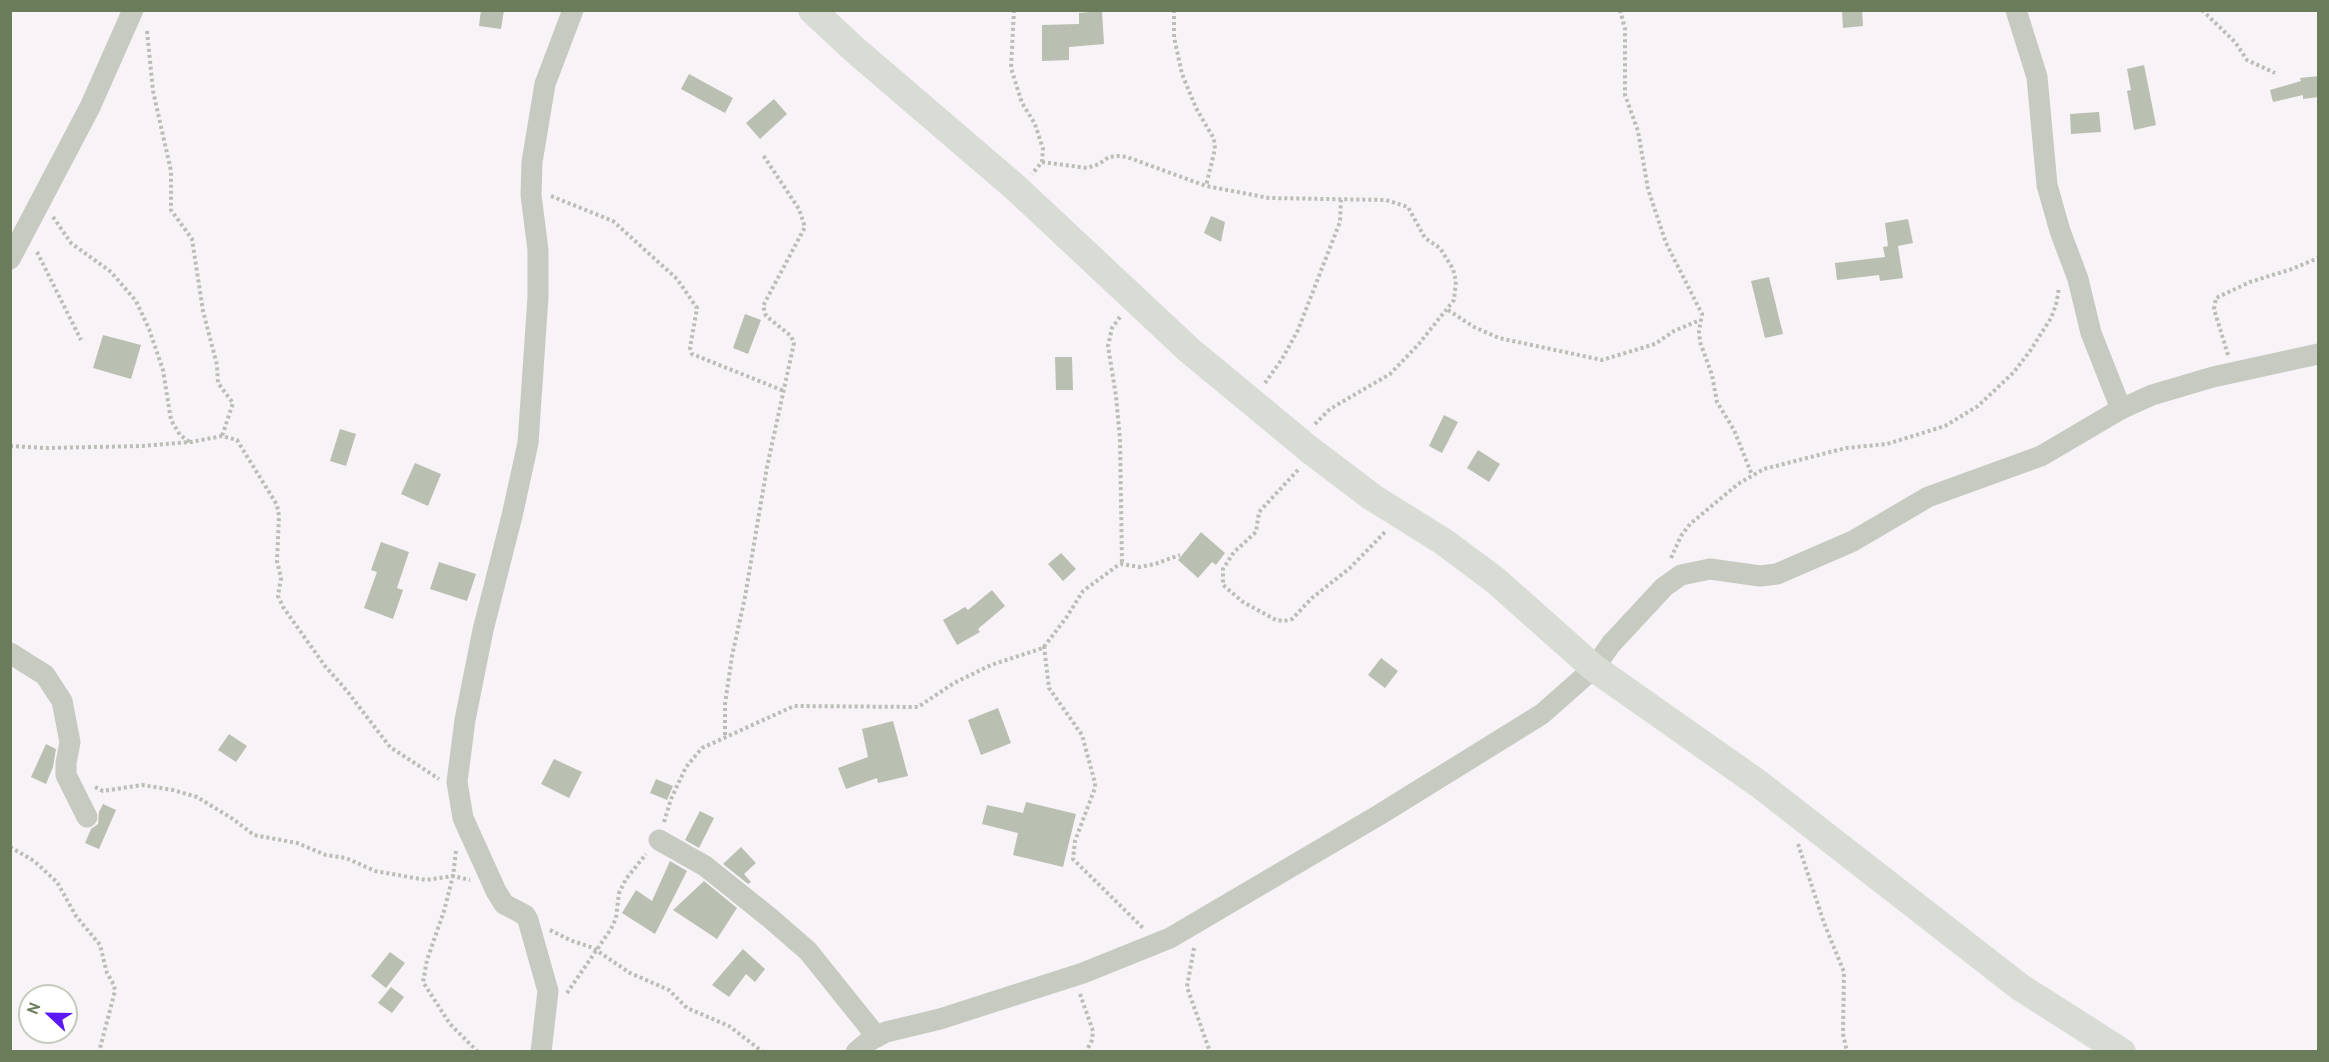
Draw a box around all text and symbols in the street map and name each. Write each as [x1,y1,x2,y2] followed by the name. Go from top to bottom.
[18,984,78,1044] north arrow
[22,999,44,1017] text: N

